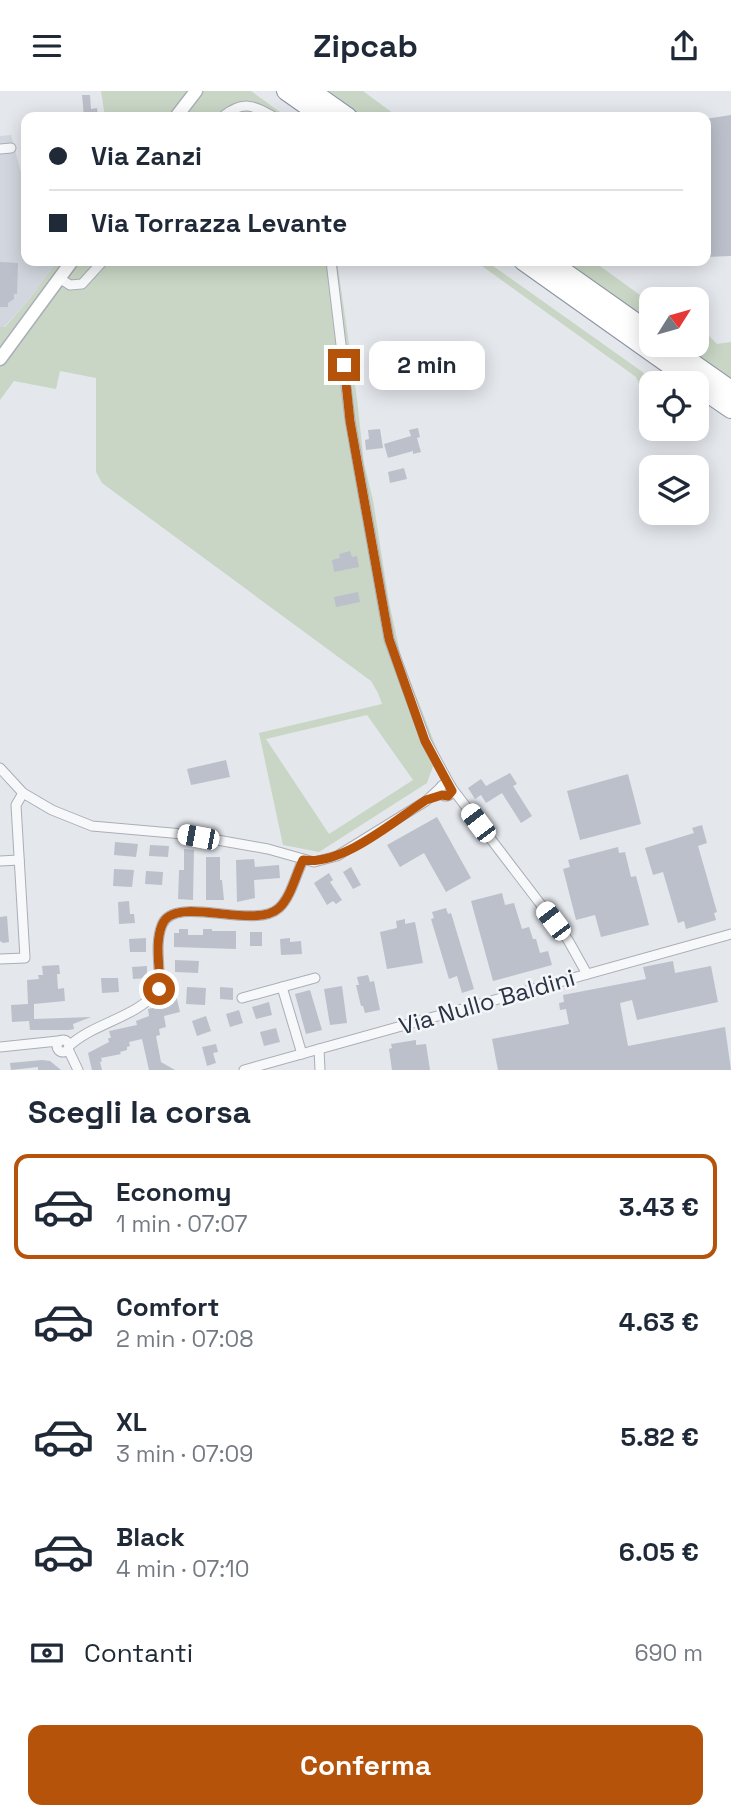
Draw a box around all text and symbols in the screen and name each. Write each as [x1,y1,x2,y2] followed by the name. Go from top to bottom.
[313,26,418,66] text: Zipcab
[28,27,66,65] icon: menu
[665,27,703,65] icon: share
[91,139,202,173] text: Via Zanzi
[91,206,347,240] text: Via Torrazza Levante
[639,287,709,357] north arrow
[639,287,709,525] map controls
[368,341,484,389] callout: 2 min
[328,349,360,381] route end
[397,350,457,380] text: 2 min
[639,371,709,441] button: locate
[639,455,709,525] button: layers
[457,800,500,846] car
[176,823,221,851] car
[532,898,575,944] car
[395,962,578,1041] street label: Via Nullo Baldini
[143,973,175,1005] route start
[28,1092,251,1132] text: Scegli la corsa
[32,1175,95,1238] icon: car
[116,1175,232,1209] text: Economy
[619,1190,699,1224] text: 3.43 €
[116,1209,248,1239] text: 1 min · 07:07
[32,1290,95,1353] icon: car
[116,1290,219,1324] text: Comfort
[619,1305,699,1339] text: 4.63 €
[116,1324,254,1354] text: 2 min · 07:08
[32,1405,95,1468] icon: car
[116,1405,147,1439] text: XL
[620,1420,699,1454] text: 5.82 €
[116,1439,253,1469] text: 3 min · 07:09
[32,1520,95,1583] icon: car
[116,1520,185,1554] text: Black
[619,1535,699,1569] text: 6.05 €
[116,1554,249,1584] text: 4 min · 07:10
[28,1634,66,1672] icon: cash
[84,1636,193,1670] text: Contanti
[634,1638,703,1668] text: 690 m
[28,1725,703,1805] button: Conferma

